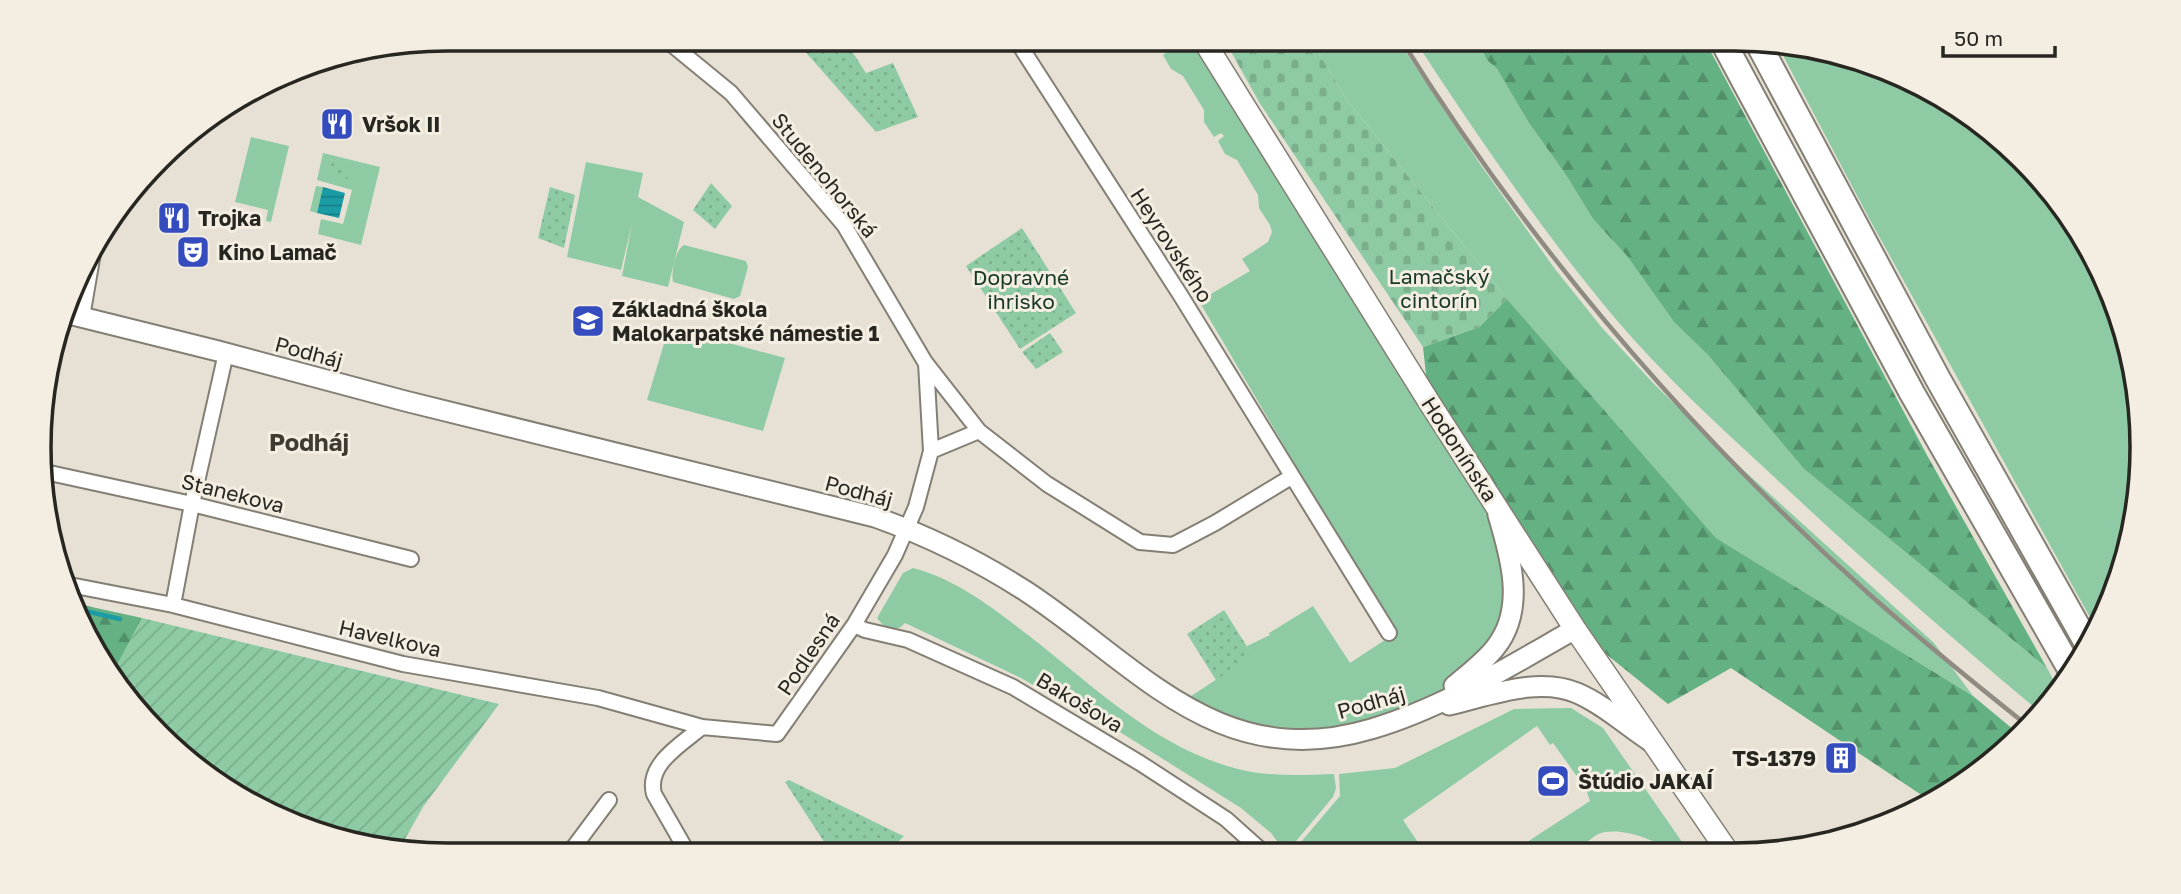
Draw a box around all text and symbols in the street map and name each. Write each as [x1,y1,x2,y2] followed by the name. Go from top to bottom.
[1943,14,2055,58] scale bar
[1954,25,2003,51] text: 50 m
[318,105,356,143] restaurant icon: Vršok II
[767,107,883,243] street label: Studenohorská
[362,111,440,137] place label: Vršok II
[1125,183,1219,307] street label: Heyrovského
[155,199,193,237] restaurant icon: Trojka
[198,205,261,231] place label: Trojka
[174,233,212,271] theatre icon: Kino Lamač
[218,239,337,265] place label: Kino Lamač
[1389,263,1490,313] park label: Lamačský cintorín
[973,264,1069,314] park label: Dopravné ihrisko
[612,296,879,346] place label: Základná škola Malokarpatské námestie 1
[569,302,607,340] school or university icon: Základná škola Malokarpatské námestie 1
[272,330,346,374] street label: Podháj
[1416,392,1504,506] street label: Hodonínska
[269,427,349,456] district label: Podháj
[179,468,287,518] street label: Stanekova
[822,469,896,513] street label: Podháj
[771,608,845,700] street label: Podlesná
[336,614,444,662] street label: Havelkova
[1032,666,1128,738] street label: Bakošova
[1334,680,1408,724] street label: Podháj
[1822,739,1860,777] building icon: TS-1379
[1732,745,1816,771] place label: TS-1379
[1534,762,1572,800] sports icon: Štúdio JAKAÍ
[1578,768,1715,794] place label: Štúdio JAKAÍ

